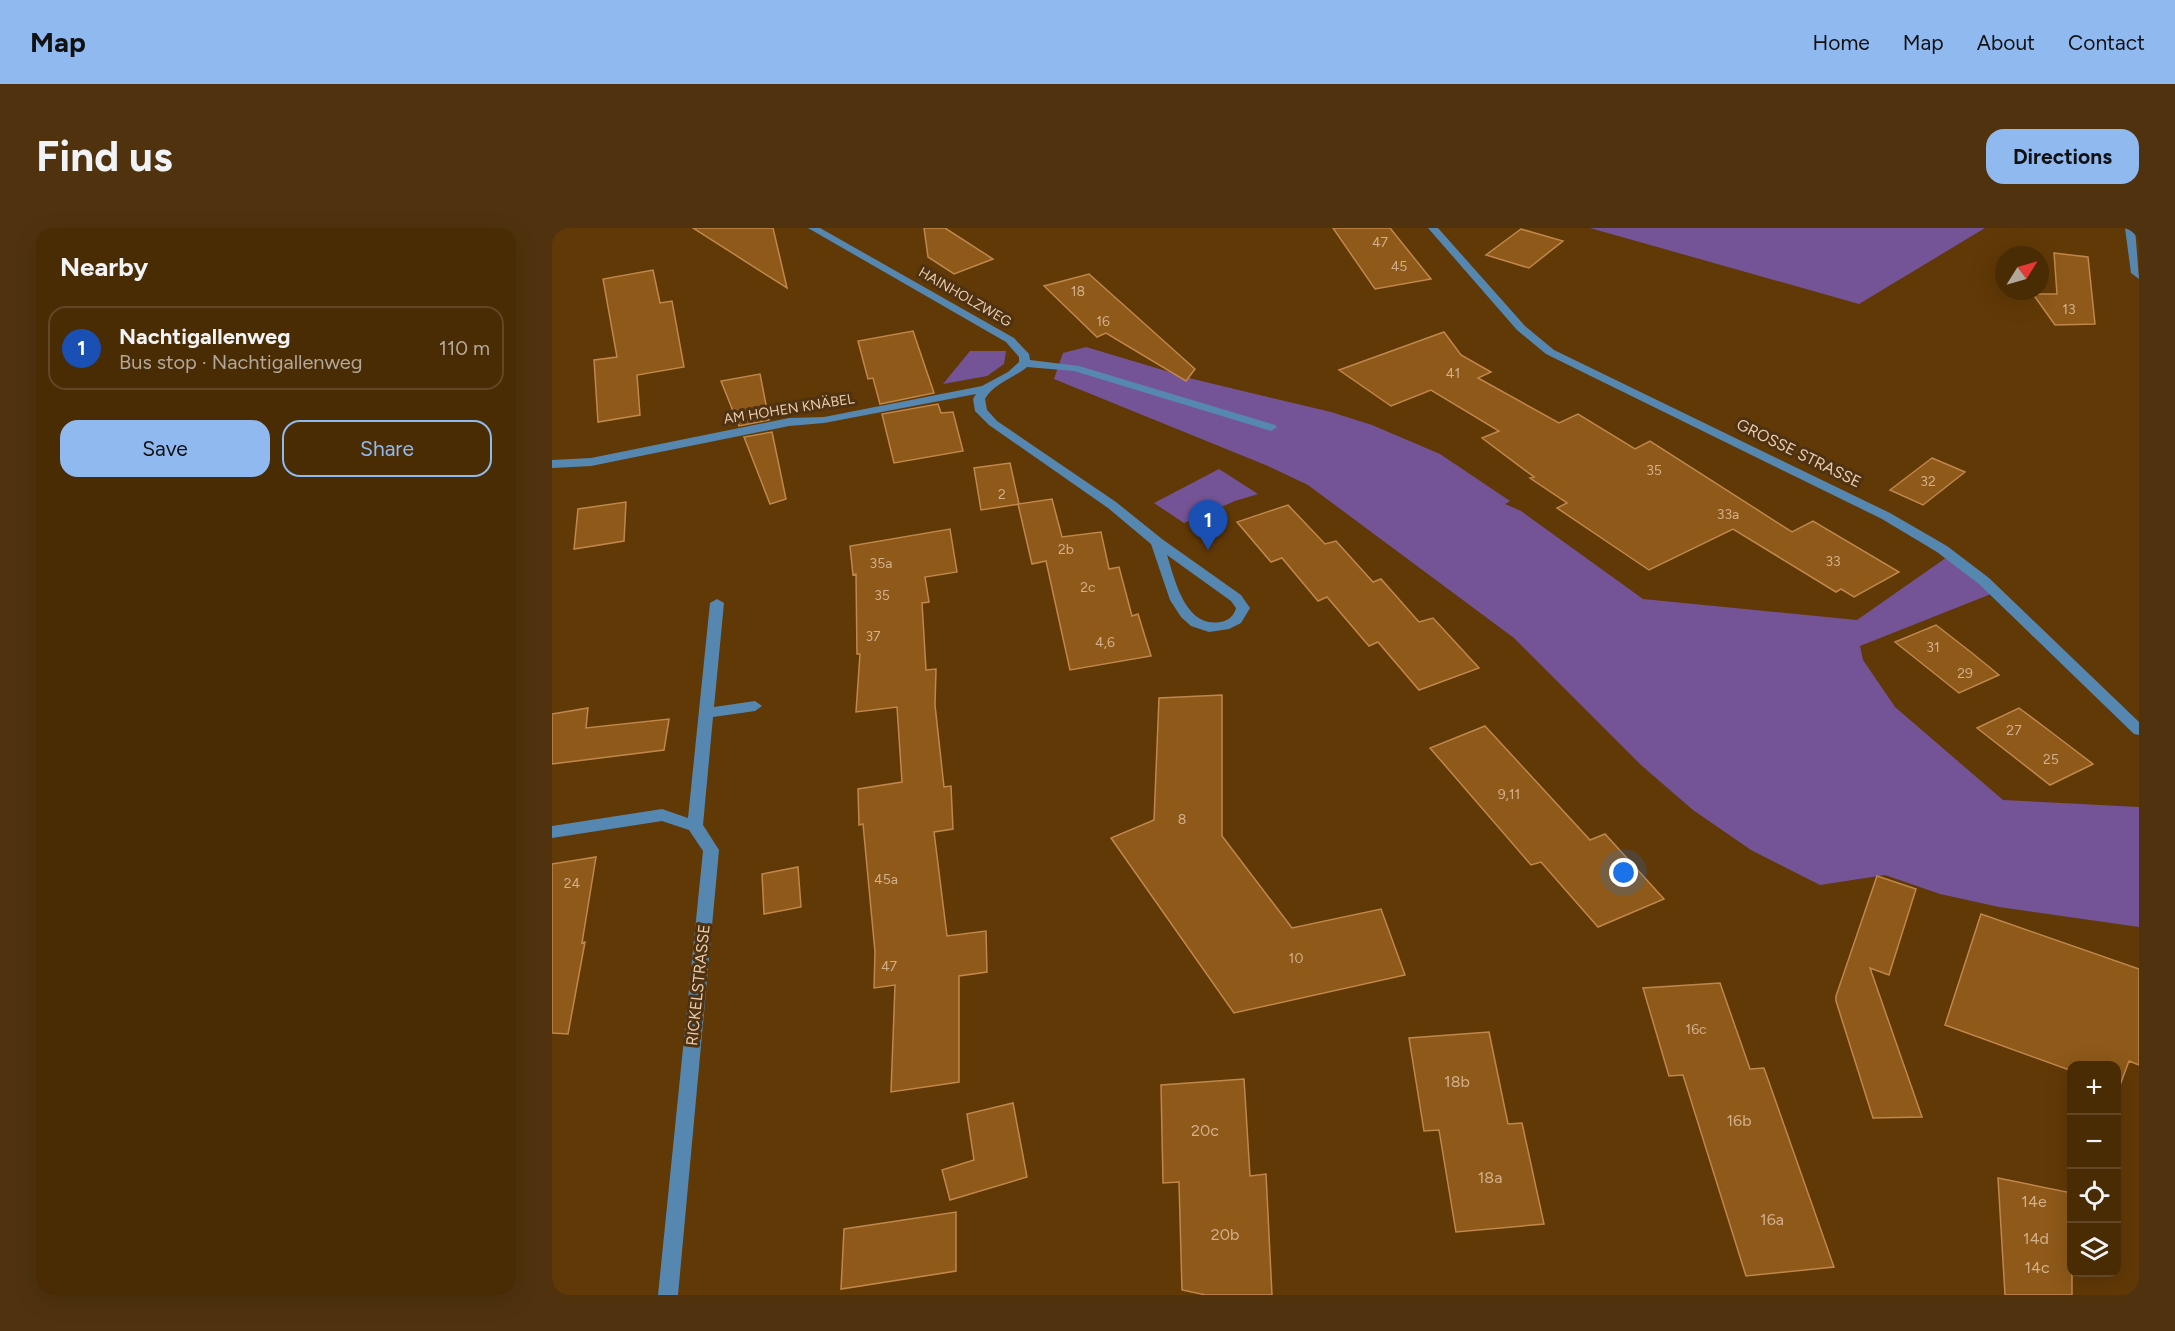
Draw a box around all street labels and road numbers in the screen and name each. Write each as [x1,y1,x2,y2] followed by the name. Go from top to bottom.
[915,263,1015,331] street label: HAINHOLZWEG
[722,390,856,428] street label: AM HOHEN KNÄBEL
[1734,415,1864,491] street label: GROSSE STRASSE
[682,923,714,1047] street label: RICKELSTRASSE

